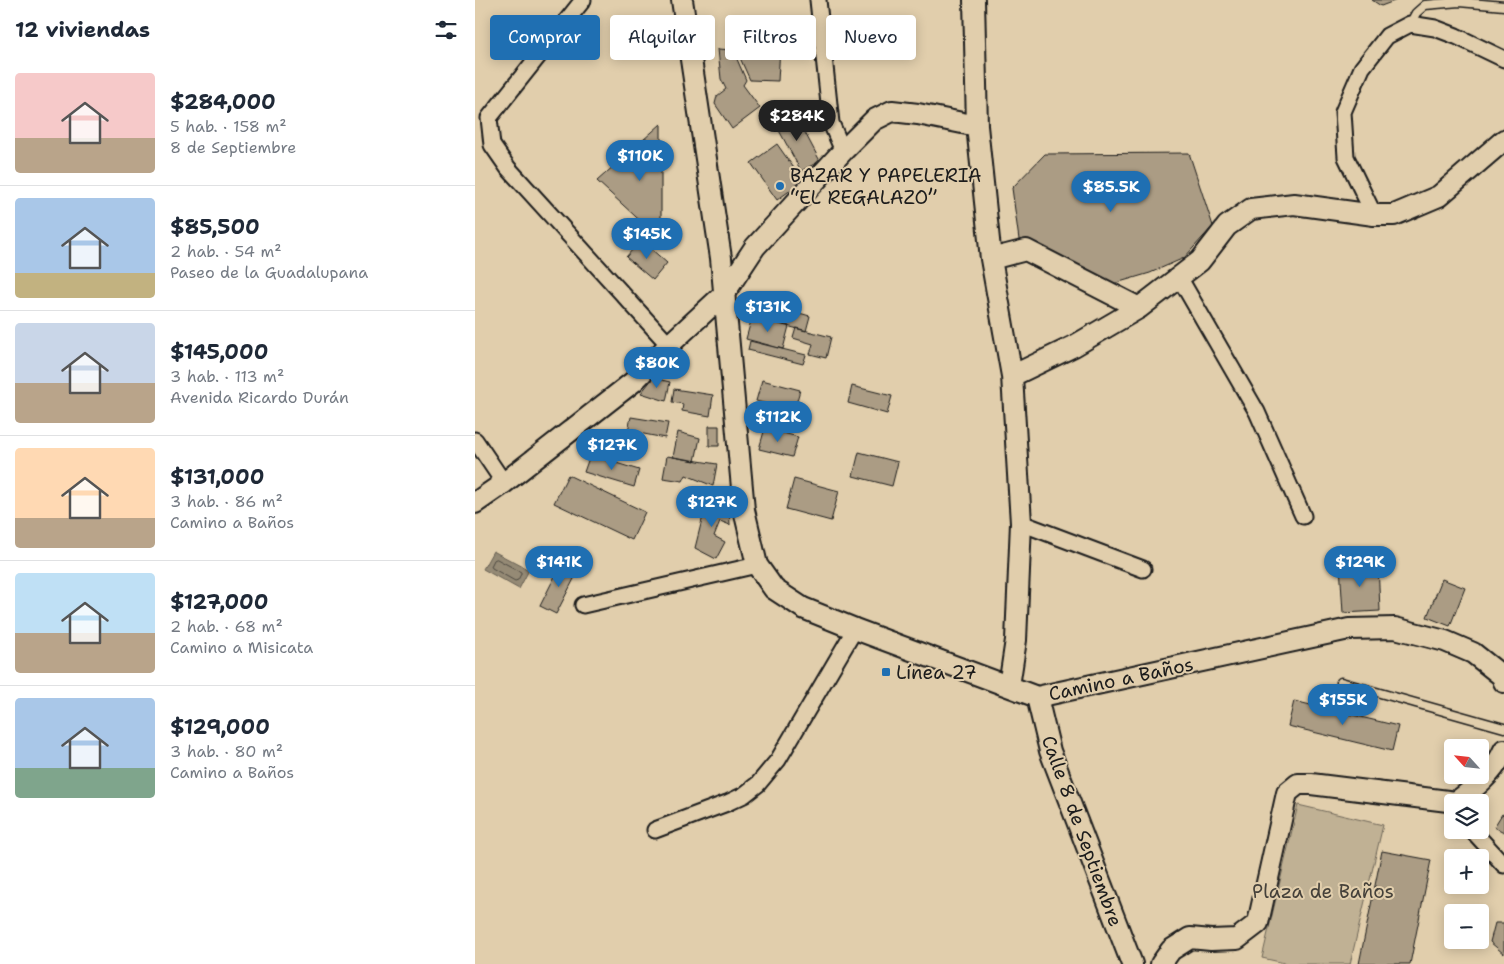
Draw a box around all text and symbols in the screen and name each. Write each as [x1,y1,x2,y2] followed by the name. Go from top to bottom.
[490,15,600,60] chip: Comprar
[610,15,715,60] chip: Alquilar
[725,15,816,60] chip: Filtros
[826,15,916,60] chip: Nuevo
[15,16,150,44] text: 12 viviendas
[432,16,460,44] icon: filters
[170,88,276,116] text: $284,000
[55,93,115,153] icon: home
[762,100,832,142] pin: $284K
[770,105,824,126] text: $284K
[170,116,287,137] text: 5 hab. · 158 m²
[170,137,296,158] text: 8 de Septiembre
[605,140,675,182] pin: $110K
[617,145,663,166] text: $110K
[790,163,982,210] place label: BAZAR Y PAPELERIA “EL REGALAZO”
[1070,170,1152,213] pin: $85.5K
[1082,176,1140,197] text: $85.5K
[774,180,786,192] marker: BAZAR Y PAPELERIA “EL REGALAZO”
[170,213,260,241] text: $85,500
[55,218,115,278] icon: home
[612,218,682,260] pin: $145K
[623,223,671,244] text: $145K
[170,241,282,262] text: 2 hab. · 54 m²
[170,262,368,283] text: Paseo de la Guadalupana
[733,290,803,333] pin: $131K
[745,296,791,317] text: $131K
[170,338,268,366] text: $145,000
[55,343,115,403] icon: home
[627,346,687,389] pin: $80K
[635,352,679,373] text: $80K
[170,366,284,387] text: 3 hab. · 113 m²
[170,387,349,408] text: Avenida Ricardo Durán
[743,400,813,443] pin: $112K
[755,406,801,427] text: $112K
[577,428,647,471] pin: $127K
[587,434,637,455] text: $127K
[170,463,264,491] text: $131,000
[55,468,115,528] icon: home
[677,486,747,528] pin: $127K
[170,491,283,512] text: 3 hab. · 86 m²
[687,491,737,512] text: $127K
[170,512,294,533] text: Camino a Baños
[524,546,594,588] pin: $141K
[1325,546,1395,588] pin: $129K
[536,551,582,572] text: $141K
[1335,551,1385,572] text: $129K
[170,588,268,616] text: $127,000
[55,593,115,653] icon: home
[170,616,283,637] text: 2 hab. · 68 m²
[170,637,313,658] text: Camino a Misicata
[1046,651,1196,707] street label: Camino a Baños
[896,660,977,685] place label: Línea 27
[880,666,892,678] marker: Línea 27
[1308,684,1378,726] pin: $155K
[1319,689,1367,710] text: $155K
[170,713,270,741] text: $129,000
[55,718,115,778] icon: home
[1036,732,1128,930] street label: Calle 8 de Septiembre
[1444,739,1489,784] north arrow
[1444,739,1489,949] map controls
[170,741,283,762] text: 3 hab. · 80 m²
[170,762,294,783] text: Camino a Baños
[1444,794,1489,839] button: layers
[1444,849,1489,894] button: +
[1252,879,1394,904] park label: Plaza de Baños
[1444,904,1489,949] button: −

